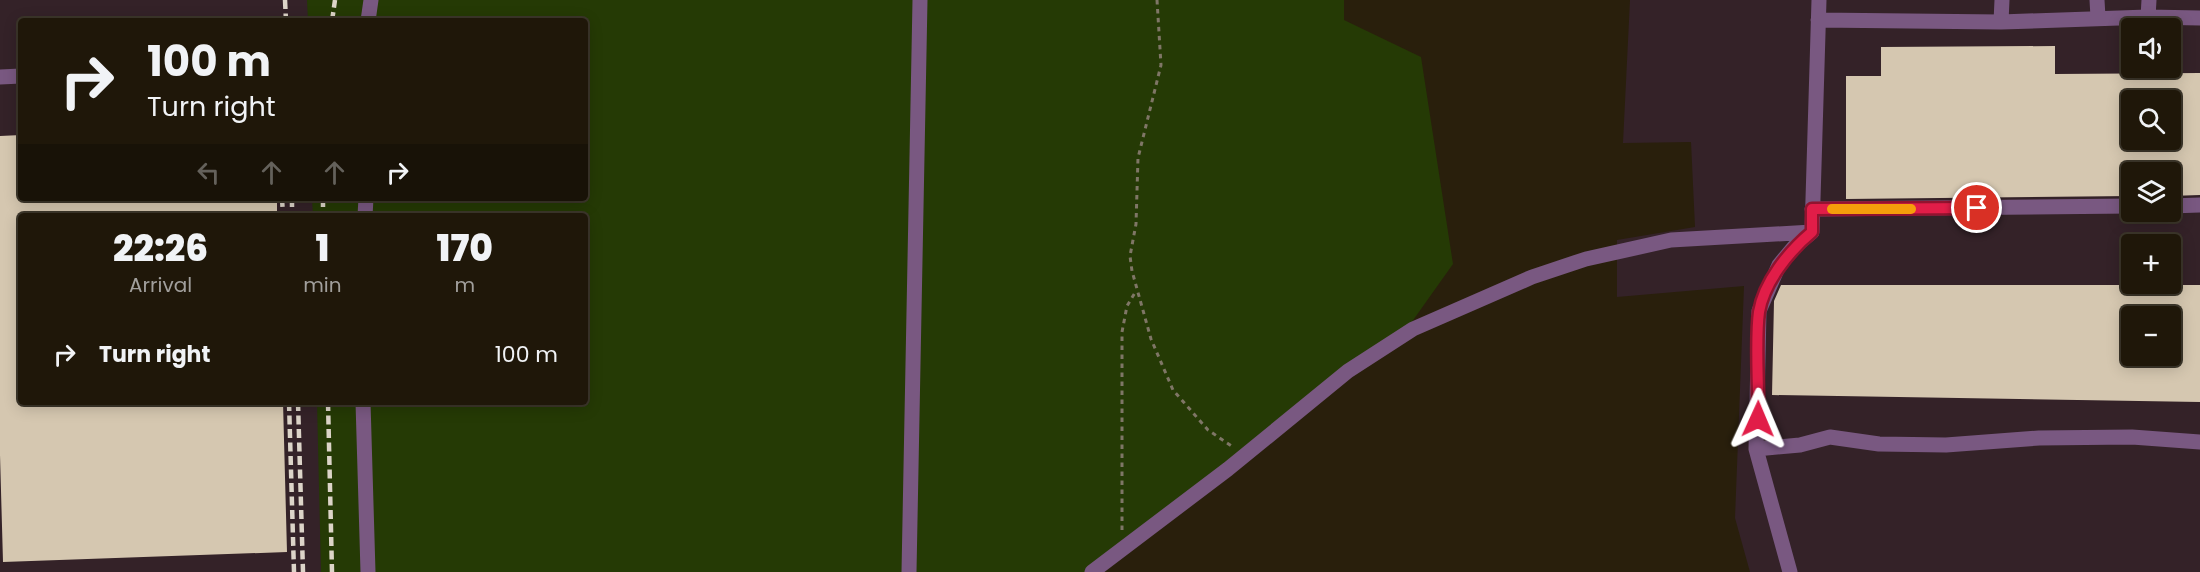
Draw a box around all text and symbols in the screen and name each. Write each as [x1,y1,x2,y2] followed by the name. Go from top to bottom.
[2121,18,2181,366] map controls
[2121,18,2181,78] button: sound
[147,32,271,91] text: 100 m
[48,42,126,120] icon: right
[147,88,276,125] text: Turn right
[2121,90,2181,150] button: search
[192,156,225,189] icon: left
[255,156,288,189] icon: ahead
[318,156,351,189] icon: ahead
[381,156,414,189] icon: right
[2121,162,2181,222] button: layers
[1951,182,2002,233] pin
[1960,191,1993,224] icon: arrive
[113,223,208,274] text: 22:26
[315,223,329,274] text: 1
[437,223,493,274] text: 170
[2121,234,2181,294] button: +
[129,271,192,299] text: Arrival
[303,271,342,299] text: min
[454,271,475,299] text: m
[2121,306,2181,366] button: −
[48,338,81,371] icon: right
[99,339,210,370] text: Turn right
[495,339,558,370] text: 100 m
[1726,387,1790,451] position arrow

